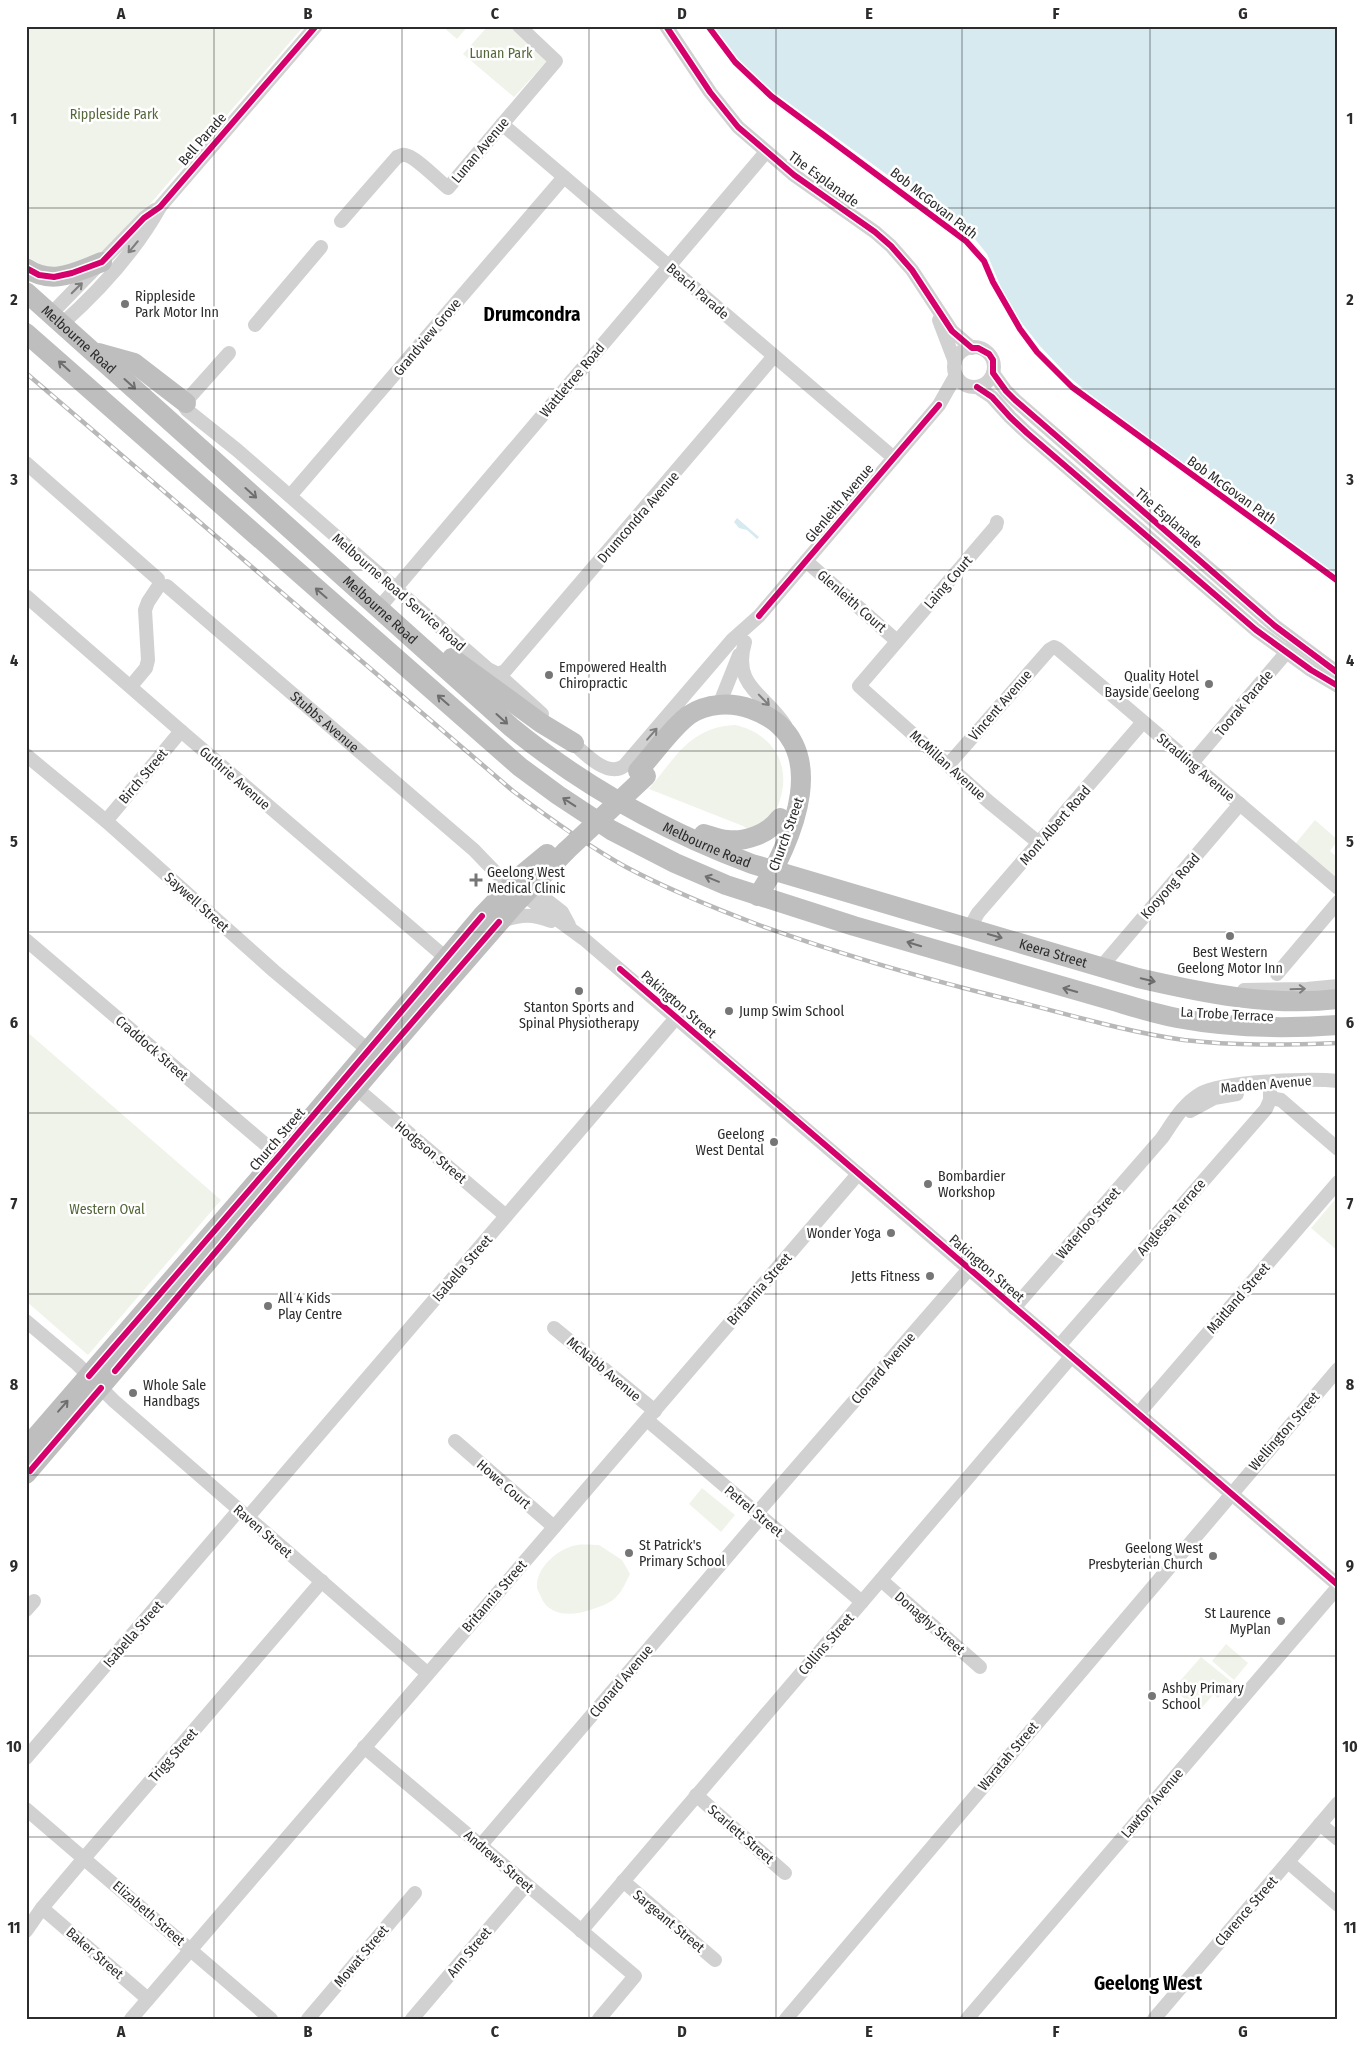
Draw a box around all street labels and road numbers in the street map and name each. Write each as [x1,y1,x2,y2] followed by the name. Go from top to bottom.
[175,109,230,169] street label: Bell Parade
[448,114,513,187] street label: Lunan Avenue
[785,148,862,211] street label: The Esplanade
[887,164,981,243] street label: Bob McGovan Path
[663,260,732,323] street label: Beach Parade
[390,295,465,380] street label: Grandview Grove
[38,302,119,378] street label: Melbourne Road
[536,340,608,421] street label: Wattletree Road
[1184,452,1280,528] street label: Bob McGovan Path
[802,461,877,546] street label: Glenleith Avenue
[594,468,683,567] street label: Drumcondra Avenue
[1132,485,1206,552] street label: The Esplanade
[329,530,469,654] street label: Melbourne Road Service Road
[921,552,976,612] street label: Laing Court
[814,567,890,636] street label: Glenleith Court
[340,572,422,648] street label: Melbourne Road
[965,666,1036,744] street label: Vincent Avenue
[1212,667,1277,740] street label: Toorak Parade
[287,688,362,756] street label: Stubbs Avenue
[906,727,989,804] street label: McMillan Avenue
[1153,730,1238,805] street label: Stradling Avenue
[196,743,274,814] street label: Guthrie Avenue
[115,745,172,807] street label: Birch Street
[1016,782,1095,869] street label: Mont Albert Road
[765,795,808,873] street label: Church Street
[660,819,753,872] street label: Melbourne Road
[1137,850,1204,923] street label: Kooyong Road
[161,869,233,936] street label: Saywell Street
[1017,935,1089,972] street label: Keera Street
[638,967,720,1042] street label: Pakington Street
[1180,1004,1274,1025] street label: La Trobe Terrace
[112,1012,192,1085] street label: Craddock Street
[1220,1072,1312,1097] street label: Madden Avenue
[246,1104,309,1174] street label: Church Street
[391,1117,470,1188] street label: Hodgson Street
[1133,1175,1209,1259] street label: Anglesea Terrace
[1053,1184,1124,1263] street label: Waterloo Street
[429,1231,496,1305] street label: Isabella Street
[946,1231,1028,1306] street label: Pakington Street
[723,1249,796,1329] street label: Britannia Street
[1203,1259,1274,1337] street label: Maitland Street
[848,1329,919,1408] street label: Clonard Avenue
[563,1333,644,1405] street label: McNabb Avenue
[1245,1388,1324,1474] street label: Wellington Street
[473,1456,535,1513] street label: Howe Court
[721,1482,787,1541] street label: Petrel Street
[230,1501,296,1562] street label: Raven Street
[458,1556,531,1636] street label: Britannia Street
[891,1588,969,1659] street label: Donaghy Street
[100,1597,167,1671] street label: Isabella Street
[795,1610,858,1679] street label: Collins Street
[586,1641,657,1721] street label: Clonard Avenue
[975,1718,1042,1794] street label: Waratah Street
[146,1725,202,1786] street label: Trigg Street
[1118,1765,1187,1842] street label: Lawton Avenue
[704,1801,777,1868] street label: Scarlett Street
[460,1827,537,1896] street label: Andrews Street
[1212,1873,1281,1950] street label: Clarence Street
[109,1877,189,1950] street label: Elizabeth Street
[629,1887,708,1957] street label: Sargeant Street
[331,1922,392,1991] street label: Mowat Street
[63,1924,127,1983] street label: Baker Street
[444,1924,495,1981] street label: Ann Street

